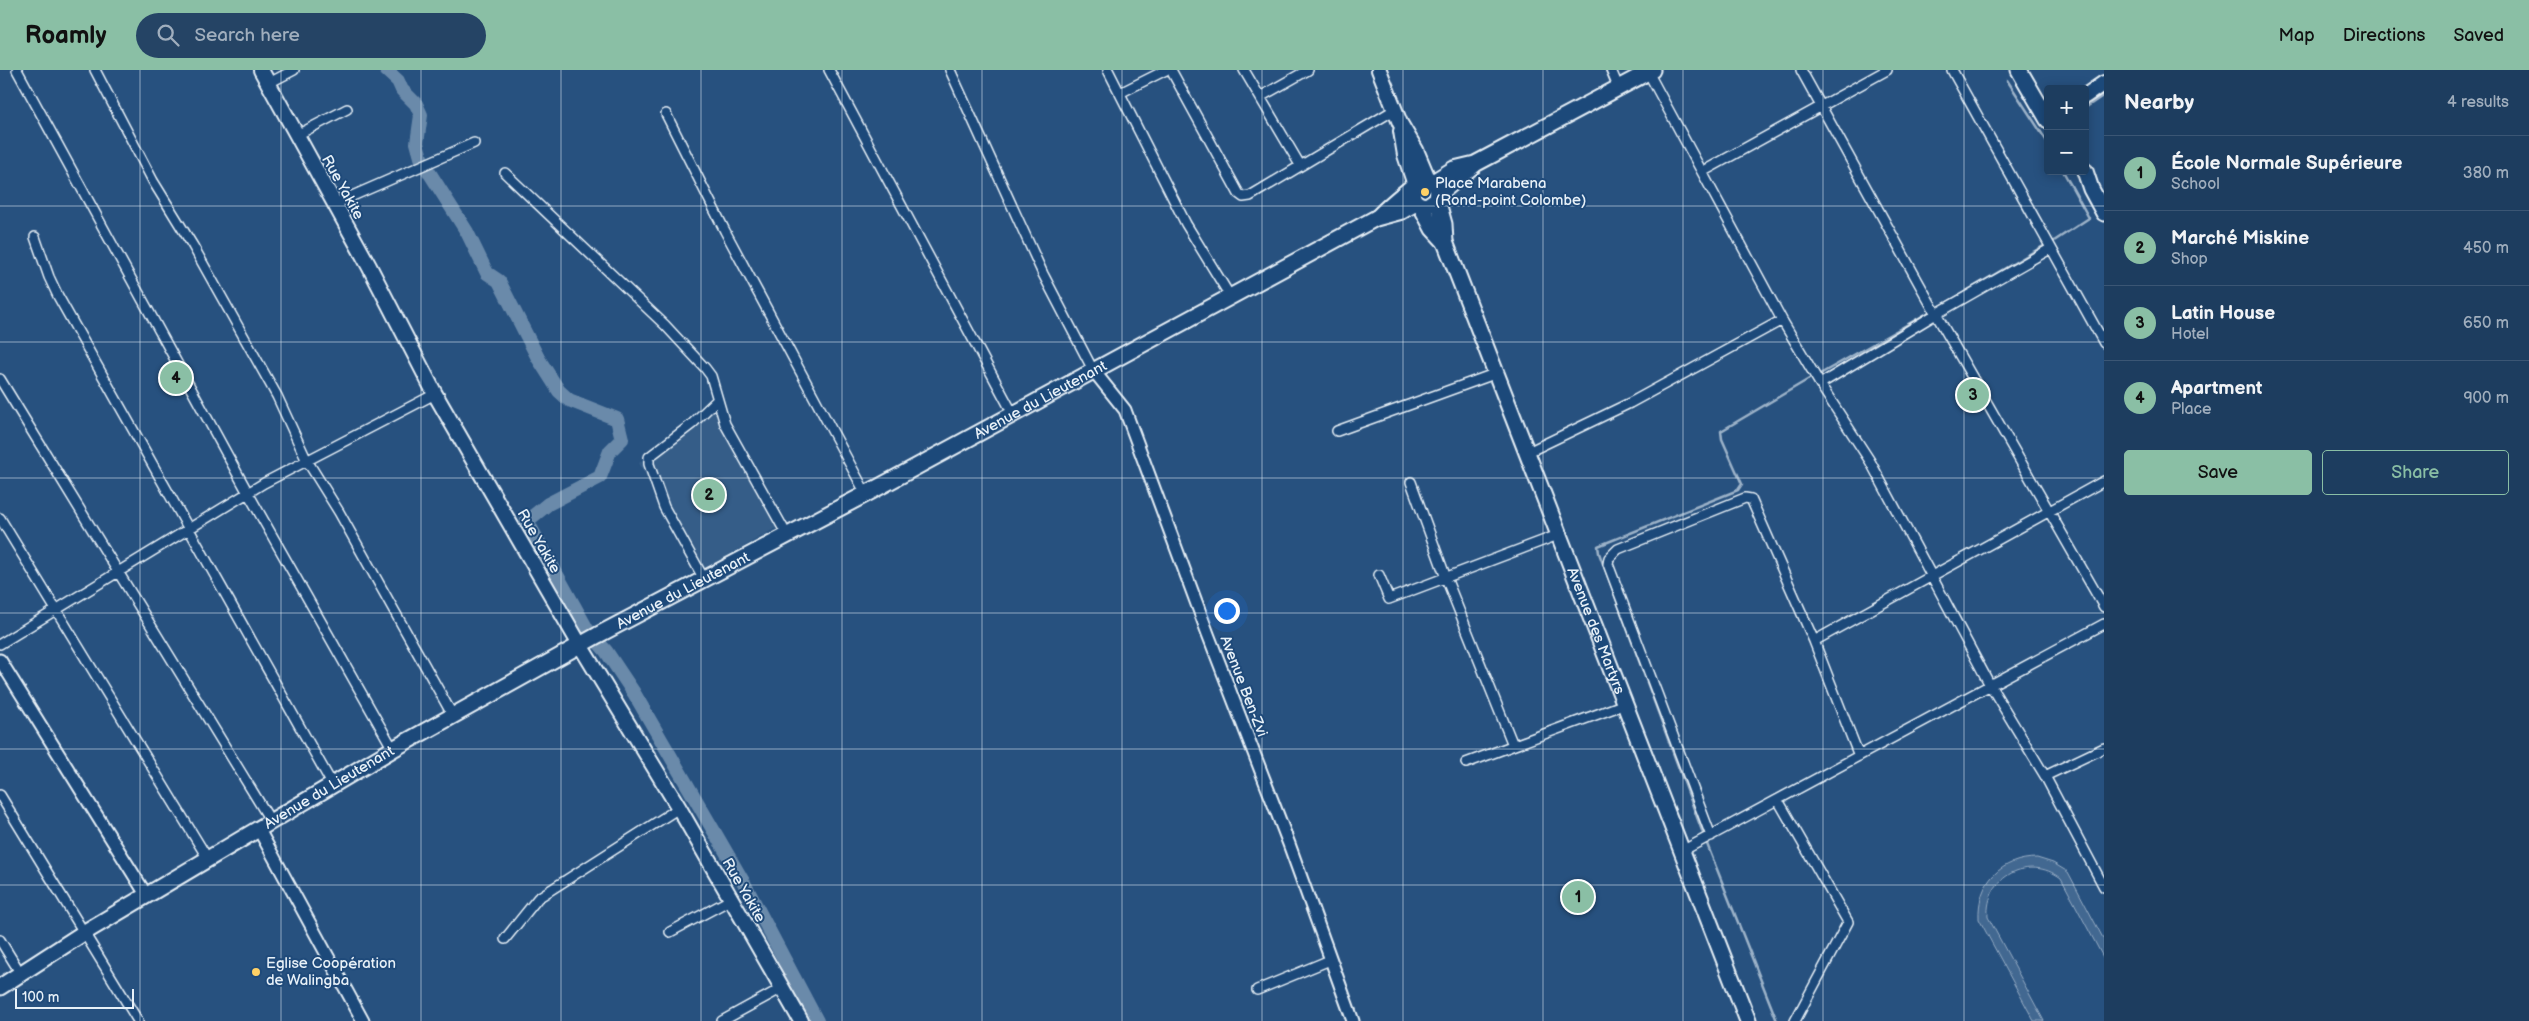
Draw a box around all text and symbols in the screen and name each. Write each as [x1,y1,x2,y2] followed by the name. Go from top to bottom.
[136,13,486,58] search box
[25,21,106,50] text: Roamly
[154,21,182,49] icon: search
[194,24,300,47] text: Search here
[2279,25,2315,46] text: Map
[2343,25,2425,46] text: Directions
[2453,25,2504,46] text: Saved
[2044,85,2089,175] map controls
[2044,85,2089,130] button: +
[2124,90,2194,115] text: Nearby
[2447,93,2509,112] text: 4 results
[2044,130,2089,175] button: −
[317,152,368,223] street label: Rue Yakite
[2171,152,2402,175] text: École Normale Supérieure
[2137,164,2143,183] text: 1
[2463,164,2509,183] text: 380 m
[1435,174,1586,210] place label: Place Marabena (Rond-point Colombe)
[2171,175,2220,194] text: School
[1419,186,1431,198] marker: Place Marabena (Rond-point Colombe)
[2171,227,2309,250] text: Marché Miskine
[2135,239,2145,258] text: 2
[2463,239,2509,258] text: 450 m
[2171,250,2208,269] text: Shop
[2171,302,2275,325] text: Latin House
[2135,314,2145,333] text: 3
[2463,314,2509,333] text: 650 m
[2171,325,2209,344] text: Hotel
[971,356,1110,444] street label: Avenue du Lieutenant
[160,359,192,397] pin: 4
[1957,376,1989,414] pin: 3
[2171,377,2262,400] text: Apartment
[2135,389,2145,408] text: 4
[2463,389,2509,408] text: 900 m
[2171,400,2212,419] text: Place
[2124,450,2312,495] button: Save
[2322,450,2509,495] button: Share
[693,476,725,514] pin: 2
[513,506,565,577] street label: Rue Yakite
[613,548,753,634] street label: Avenue du Lieutenant
[1562,565,1629,698] street label: Avenue des Martyrs
[1214,598,1240,624] your location
[1216,633,1272,739] street label: Avenue Ben-Zvi
[261,741,398,833] street label: Avenue du Lieutenant
[718,855,770,926] street label: Rue Yakite
[1562,878,1594,916] pin: 1
[266,954,396,990] place label: Eglise Coopération de Walingba
[250,966,262,978] marker: Eglise Coopération de Walingba
[15,986,134,1009] scale bar
[22,989,59,1006] text: 100 m

